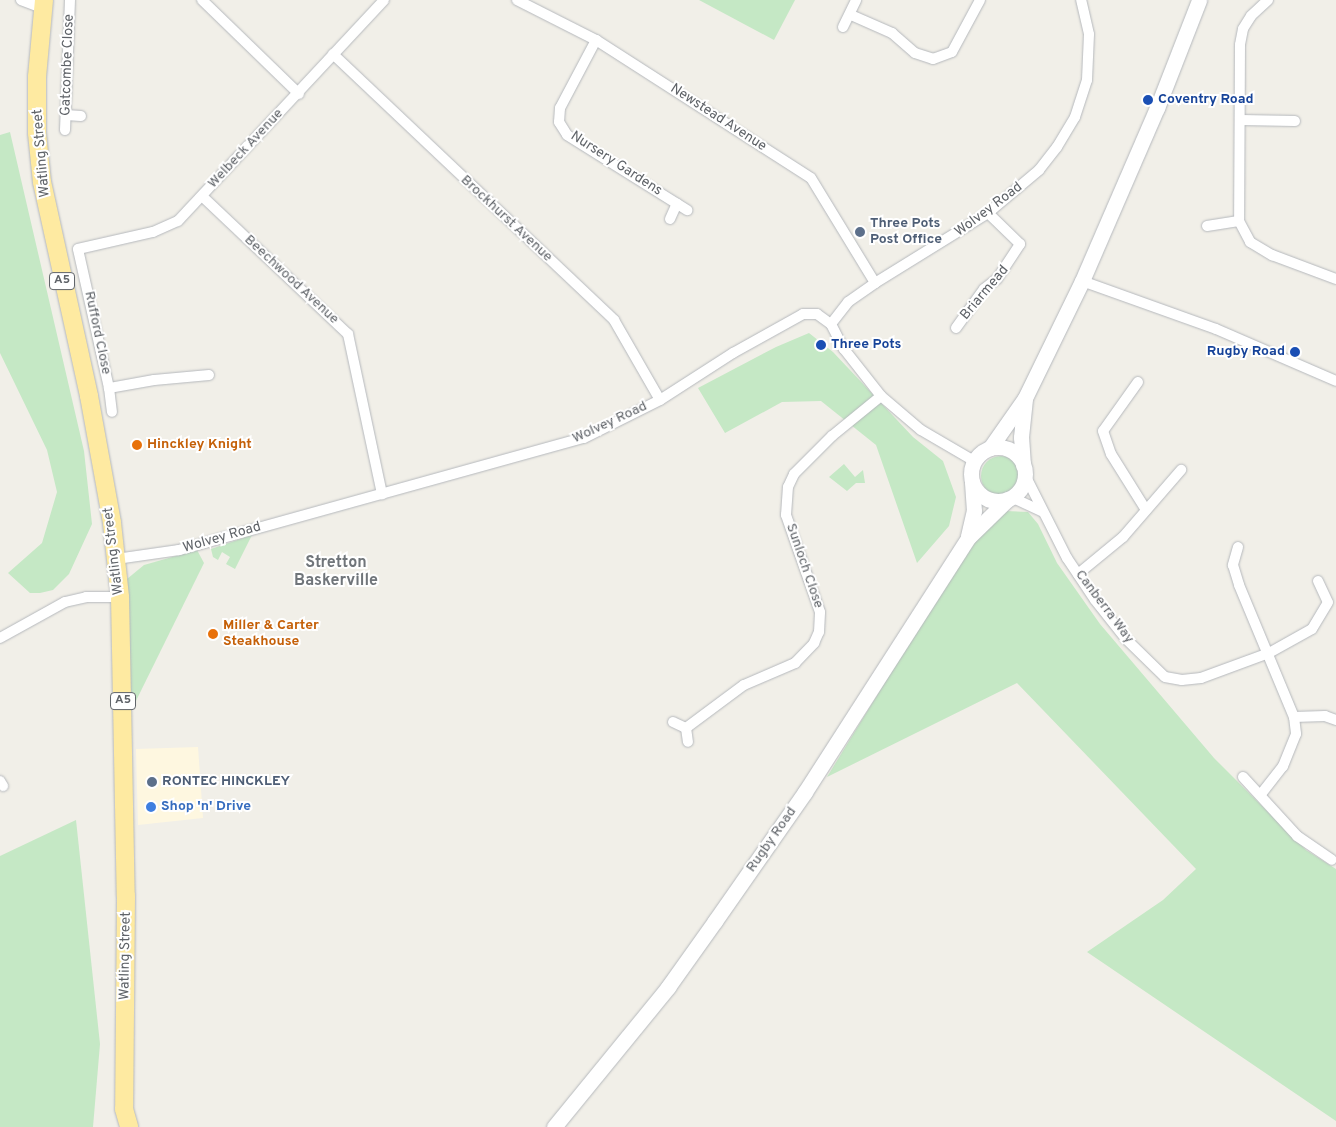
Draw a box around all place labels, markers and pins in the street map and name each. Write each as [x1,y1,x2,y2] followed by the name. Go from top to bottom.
[1158,92,1254,108] place label: Coventry Road
[1142,94,1154,106] marker: Coventry Road
[870,216,942,248] place label: Three Pots Post Office
[854,226,866,238] marker: Three Pots Post Office
[831,337,901,353] place label: Three Pots
[815,339,827,351] marker: Three Pots
[1207,344,1285,360] place label: Rugby Road
[1289,346,1301,358] marker: Rugby Road
[147,437,252,453] place label: Hinckley Knight
[131,439,143,451] marker: Hinckley Knight
[223,618,319,650] place label: Miller & Carter Steakhouse
[207,628,219,640] marker: Miller & Carter Steakhouse
[162,774,290,790] place label: RONTEC HINCKLEY
[146,776,158,788] marker: RONTEC HINCKLEY
[161,799,251,815] place label: Shop 'n' Drive
[145,801,157,813] marker: Shop 'n' Drive

